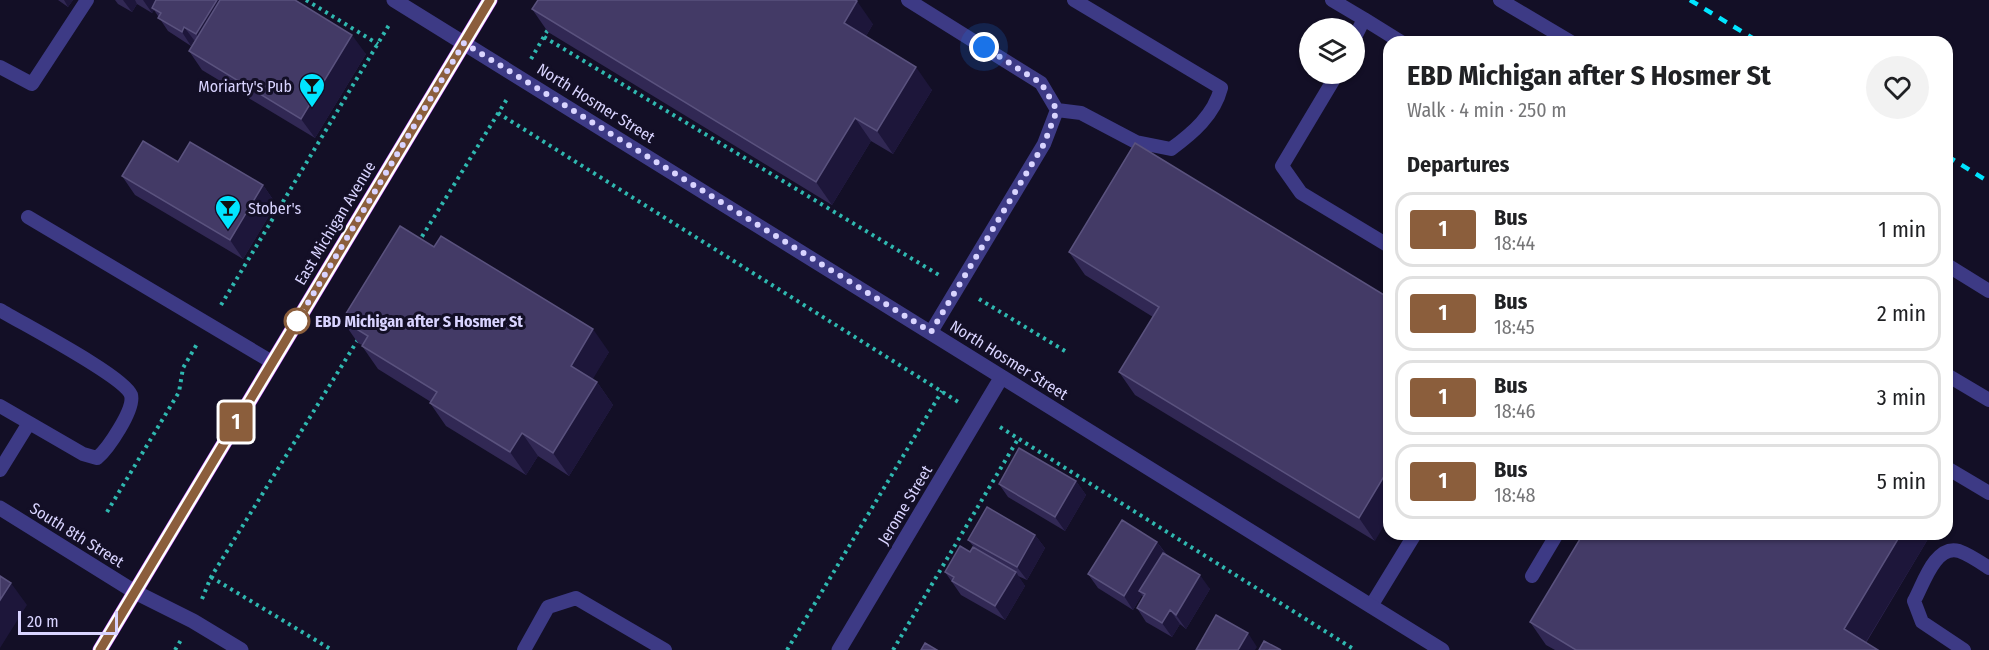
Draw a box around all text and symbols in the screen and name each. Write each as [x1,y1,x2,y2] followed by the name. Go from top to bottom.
[1299,18,1365,84] map controls
[1299,18,1365,84] button: layers
[969,32,999,62] your location
[1866,56,1929,119] button: heart
[534,59,659,147] street label: North Hosmer Street
[1407,59,1771,92] text: EBD Michigan after S Hosmer St
[297,71,327,109] bar icon: Moriarty's Pub
[198,77,292,96] place label: Moriarty's Pub
[1407,98,1567,122] text: Walk · 4 min · 250 m
[1407,151,1509,178] text: Departures
[291,158,379,288] street label: East Michigan Avenue
[213,193,243,231] bar icon: Stober's
[248,199,301,218] place label: Stober's
[1494,204,1527,231] text: Bus
[1439,216,1447,242] text: 1
[1878,216,1926,243] text: 1 min
[1494,231,1535,255] text: 18:44
[1494,288,1527,315] text: Bus
[1439,300,1447,326] text: 1
[1877,300,1926,327] text: 2 min
[284,308,310,334] marker: EBD Michigan after S Hosmer St
[315,312,523,331] place label: EBD Michigan after S Hosmer St
[1494,315,1535,339] text: 18:45
[947,316,1072,404] street label: North Hosmer Street
[1494,372,1527,399] text: Bus
[1439,384,1447,410] text: 1
[1877,384,1926,411] text: 3 min
[1494,399,1536,423] text: 18:46
[216,402,256,442] line badge: 1
[232,409,240,435] text: 1
[1494,456,1527,483] text: Bus
[874,461,936,548] street label: Jerome Street
[1439,468,1447,494] text: 1
[1877,468,1926,495] text: 5 min
[1494,483,1536,507] text: 18:48
[27,499,128,572] street label: South 8th Street
[18,608,118,636] scale bar
[27,612,58,631] text: 20 m

